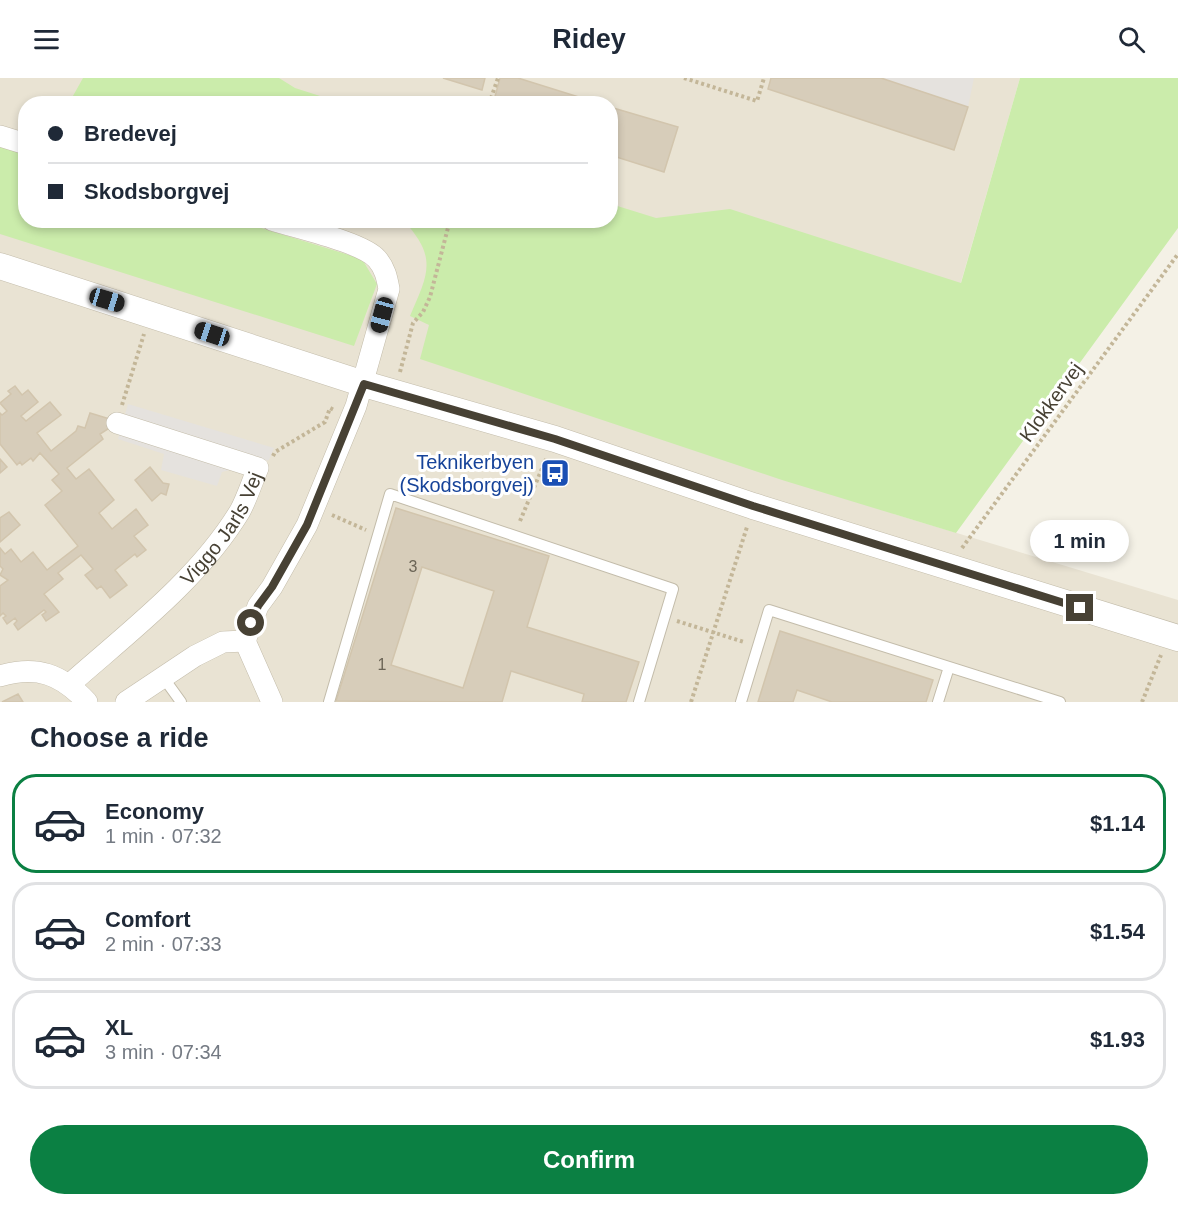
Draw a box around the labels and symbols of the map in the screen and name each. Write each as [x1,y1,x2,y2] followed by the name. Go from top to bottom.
[87,286,127,314] car
[369,295,395,335] car
[192,320,232,348] car
[1015,358,1087,446] street label: Klokkervej
[399,451,534,496] place label: Teknikerbyen (Skodsborgvej)
[539,457,571,489] bus stop icon: Teknikerbyen (Skodsborgvej)
[176,469,266,589] street label: Viggo Jarls Vej
[1030,521,1130,563] callout: 1 min
[409,558,418,575] house number: 3
[1066,594,1093,621] route end
[237,609,264,636] route start
[378,656,387,673] house number: 1

